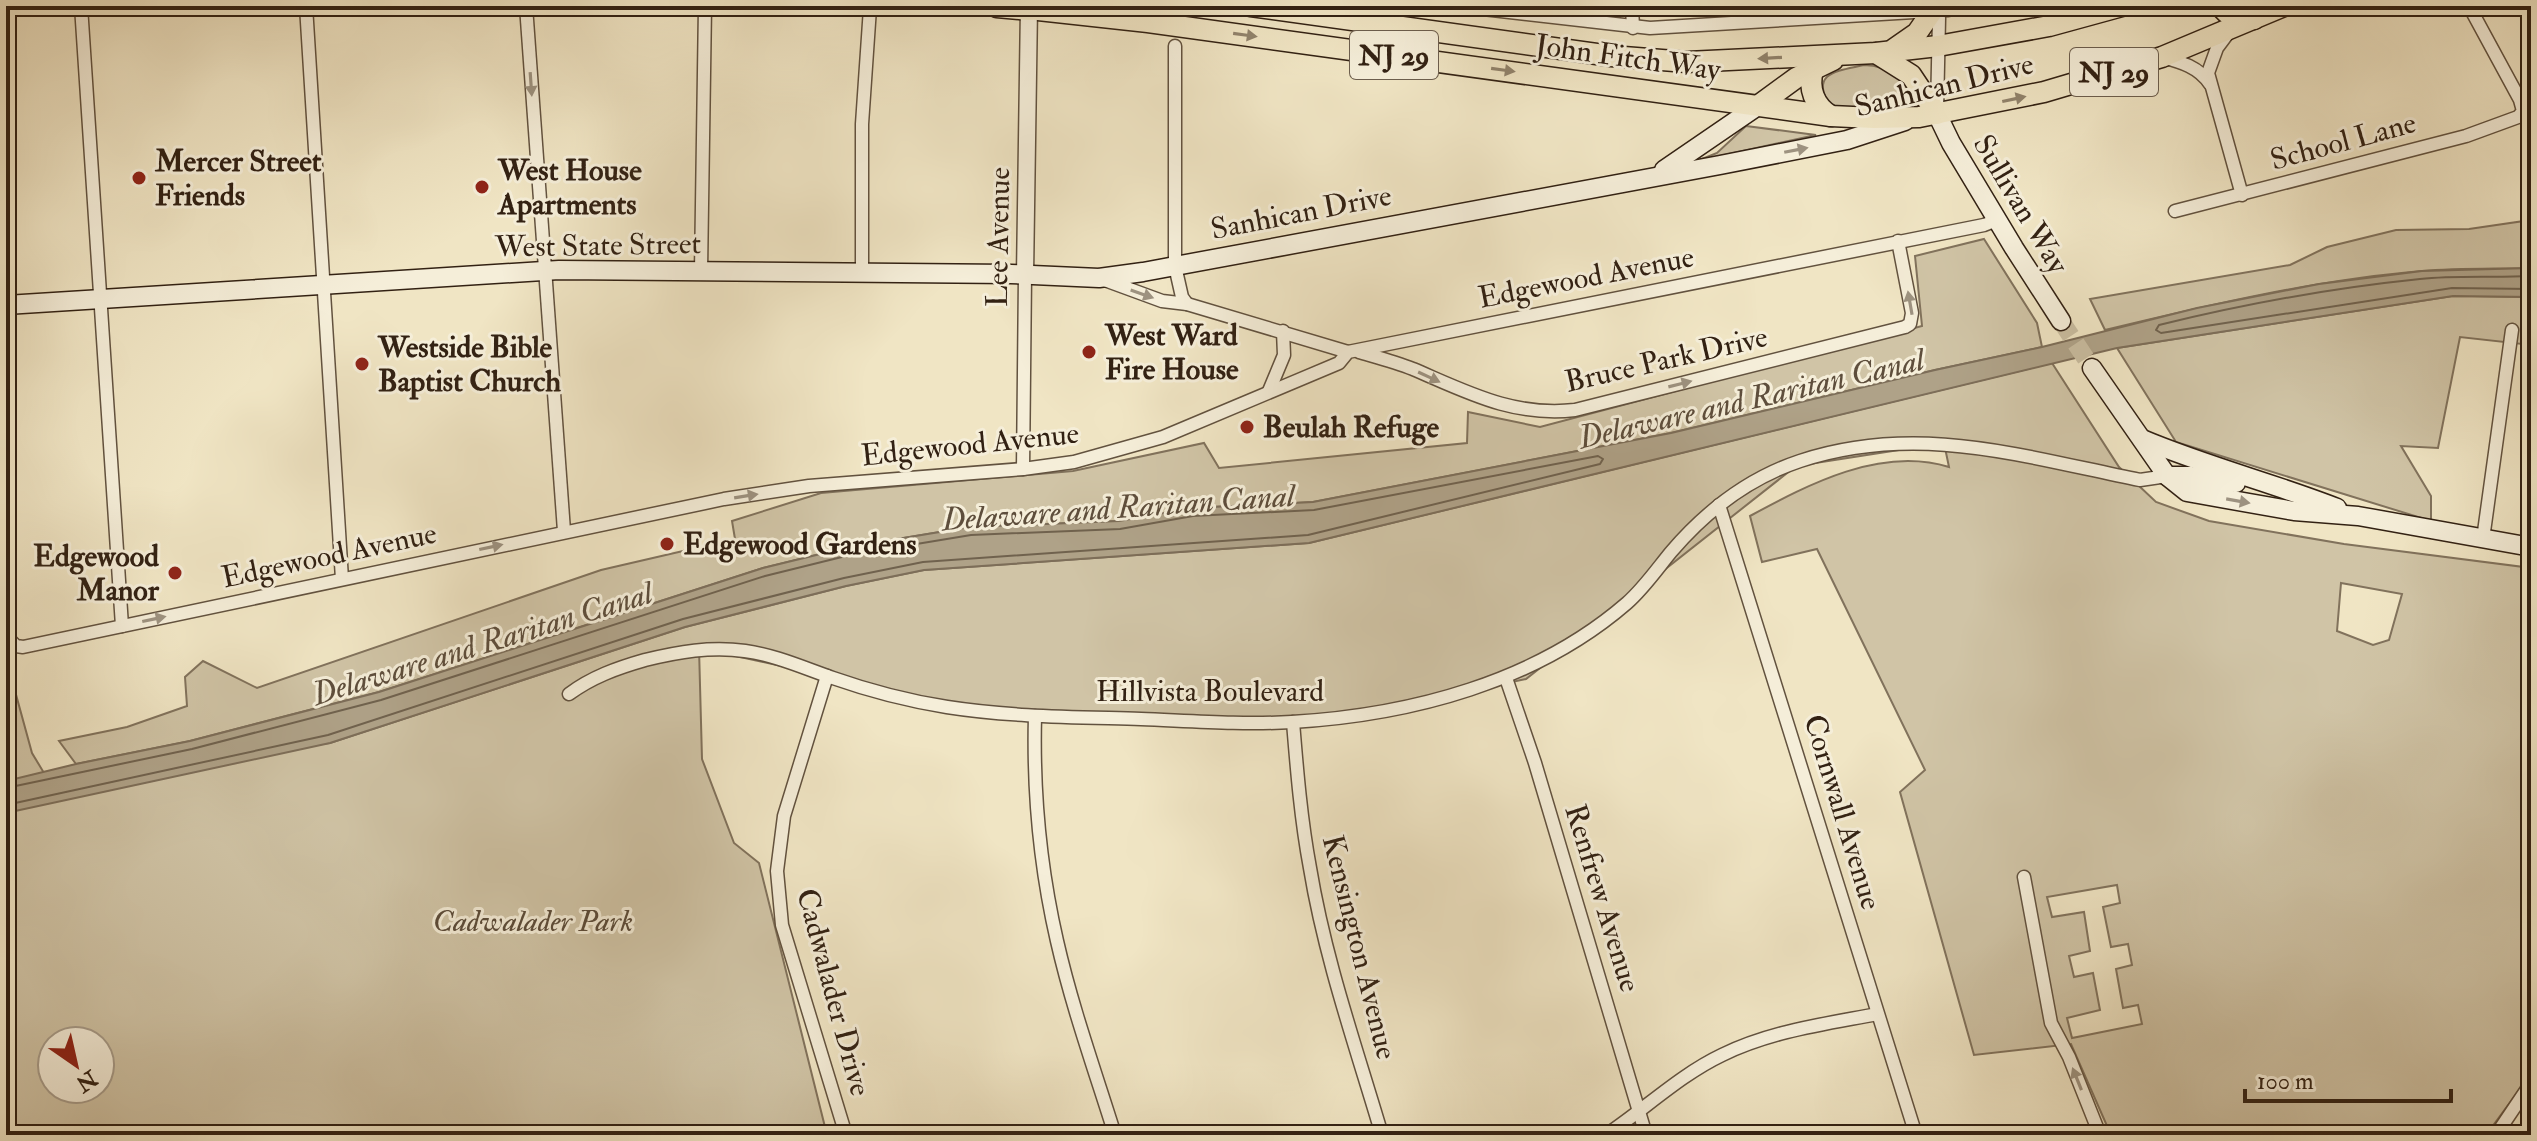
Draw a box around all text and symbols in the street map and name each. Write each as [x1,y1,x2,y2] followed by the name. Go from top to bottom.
[1532,26,1724,89] street label: John Fitch Way
[1233,29,1258,42] one-way arrow
[1350,31,1438,79] road number: NJ 29
[1851,45,2037,126] street label: Sanhican Drive
[2070,48,2158,96] road number: NJ 29
[1757,52,1782,65] one-way arrow
[1491,64,1516,77] one-way arrow
[525,72,538,97] one-way arrow
[2002,92,2027,105] one-way arrow
[2266,104,2420,179] street label: School Lane
[1965,128,2077,281] street label: Sullivan Way
[154,143,322,214] place label: Mercer Street Friends
[1784,143,1809,155] one-way arrow
[496,152,642,223] place label: West House Apartments
[979,167,1018,307] street label: Lee Avenue
[130,169,148,187] marker: Mercer Street Friends
[1208,177,1394,248] street label: Sanhican Drive
[473,178,491,196] marker: West House Apartments
[494,225,702,266] street label: West State Street
[1475,238,1697,317] street label: Edgewood Avenue
[1130,289,1154,301] one-way arrow
[1903,290,1916,315] one-way arrow
[1104,317,1239,388] place label: West Ward Fire House
[1561,318,1771,401] street label: Bruce Park Drive
[377,329,561,400] place label: Westside Bible Baptist Church
[1574,339,1930,458] water label: Delaware and Raritan Canal
[1080,343,1098,361] marker: West Ward Fire House
[353,355,371,373] marker: Westside Bible Baptist Church
[1417,370,1441,384] one-way arrow
[1667,377,1692,390] one-way arrow
[1263,409,1440,446] place label: Beulah Refuge
[859,415,1081,474] street label: Edgewood Avenue
[1238,418,1256,436] marker: Beulah Refuge
[939,476,1298,540] water label: Delaware and Raritan Canal
[733,489,758,502] one-way arrow
[2226,495,2251,507] one-way arrow
[218,515,440,596] street label: Edgewood Avenue
[683,526,917,563] place label: Edgewood Gardens
[658,535,676,553] marker: Edgewood Gardens
[33,538,160,609] place label: Edgewood Manor
[478,540,503,553] one-way arrow
[166,564,184,582] marker: Edgewood Manor
[306,572,660,715] water label: Delaware and Raritan Canal
[142,613,167,625] one-way arrow
[1096,673,1324,710] street label: Hillvista Boulevard
[1795,710,1890,914] street label: Cornwall Avenue
[1556,800,1649,996] street label: Renfrew Avenue
[1314,831,1405,1063] street label: Kensington Avenue
[788,884,879,1100] street label: Cadwalader Drive
[433,903,633,940] park label: Cadwalader Park
[36,1025,116,1105] north arrow
[2245,1053,2451,1103] scale bar
[70,1063,103,1098] text: N
[2070,1066,2083,1090] one-way arrow
[2257,1066,2314,1097] text: 100 m

